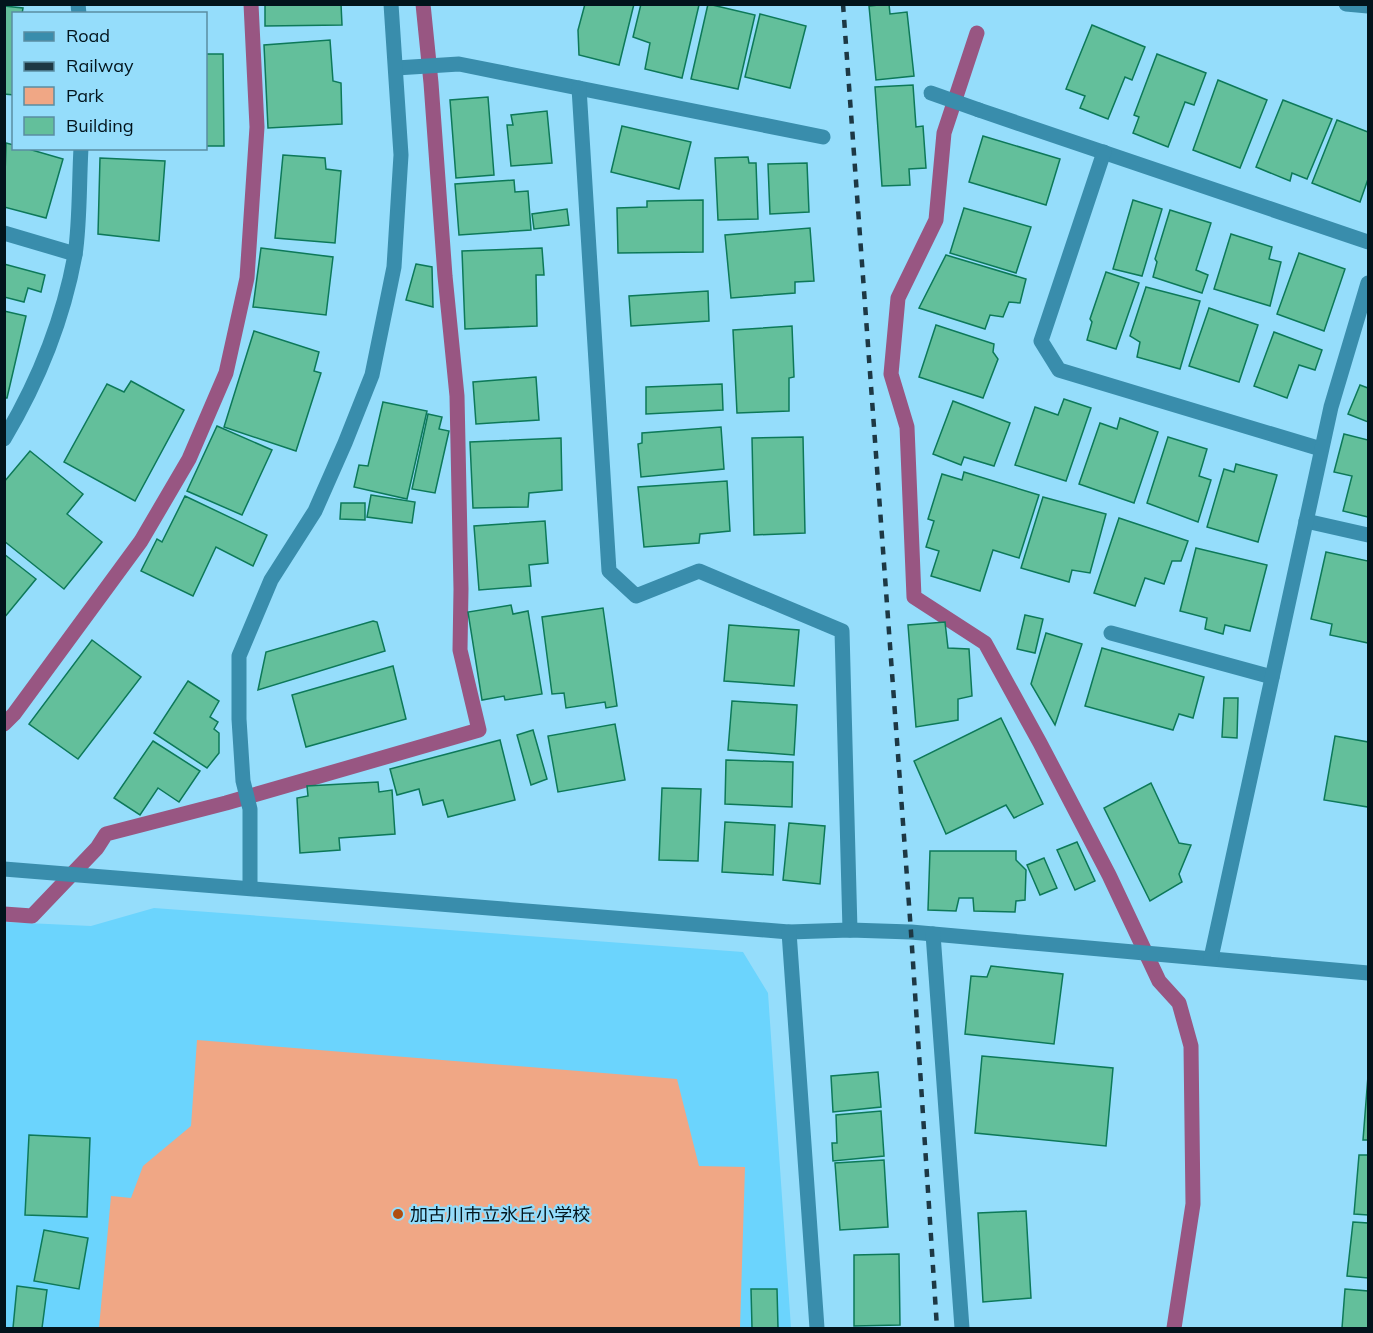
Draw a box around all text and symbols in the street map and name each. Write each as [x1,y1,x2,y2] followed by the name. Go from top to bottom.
[12,12,207,150] legend
[66,24,110,47] text: Road
[66,54,134,77] text: Railway
[66,84,105,107] text: Park
[66,114,134,137] text: Building
[410,1203,590,1226] place label: 加古川市立氷丘小学校
[391,1207,405,1221] marker: 加古川市立氷丘小学校

